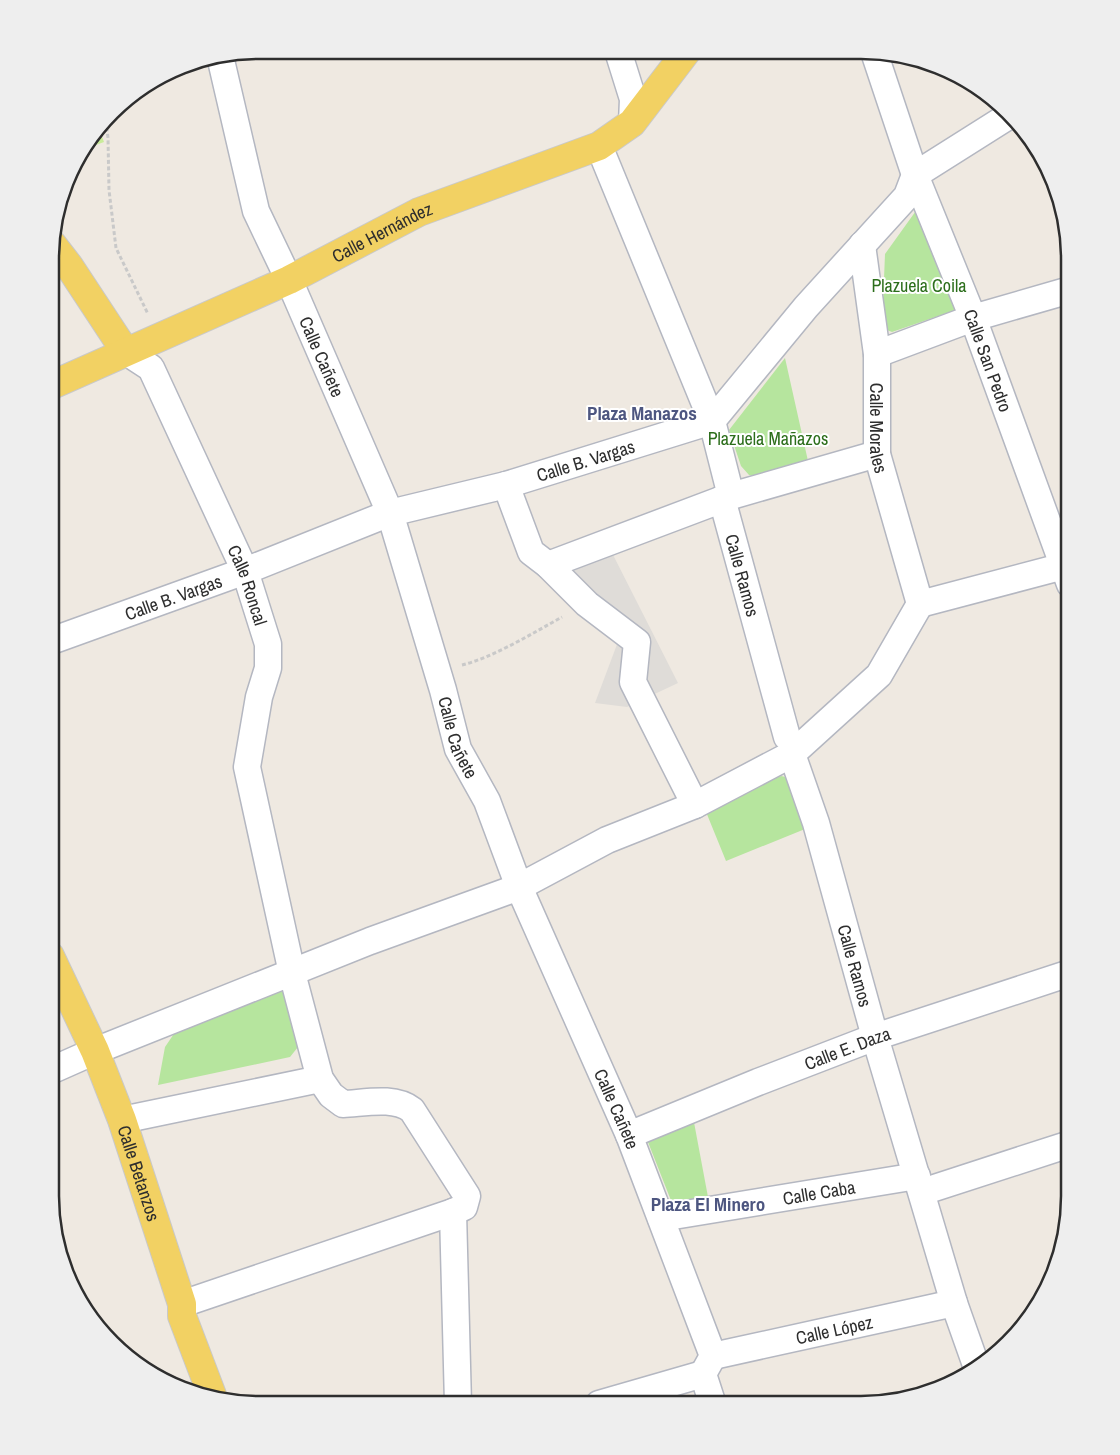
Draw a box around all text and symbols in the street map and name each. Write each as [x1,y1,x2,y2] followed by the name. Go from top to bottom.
[327,196,436,268] street label: Calle Hernández
[871,273,967,298] park label: Plazuela Coila
[958,305,1019,415] street label: Calle San Pedro
[294,312,351,401] street label: Calle Cañete
[865,383,894,476] street label: Calle Morales
[587,400,697,426] district label: Plaza Manazos
[708,426,828,451] park label: Plazuela Mañazos
[533,433,638,487] street label: Calle B. Vargas
[720,531,766,619] street label: Calle Ramos
[222,541,274,628] street label: Calle Roncal
[121,568,225,626] street label: Calle B. Vargas
[433,694,484,783] street label: Calle Cañete
[832,922,879,1010] street label: Calle Ramos
[801,1020,893,1076] street label: Calle E. Daza
[589,1065,646,1152] street label: Calle Cañete
[112,1122,167,1224] street label: Calle Betanzos
[781,1174,857,1210] street label: Calle Caba
[651,1191,765,1217] district label: Plaza El Minero
[793,1309,875,1350] street label: Calle López

